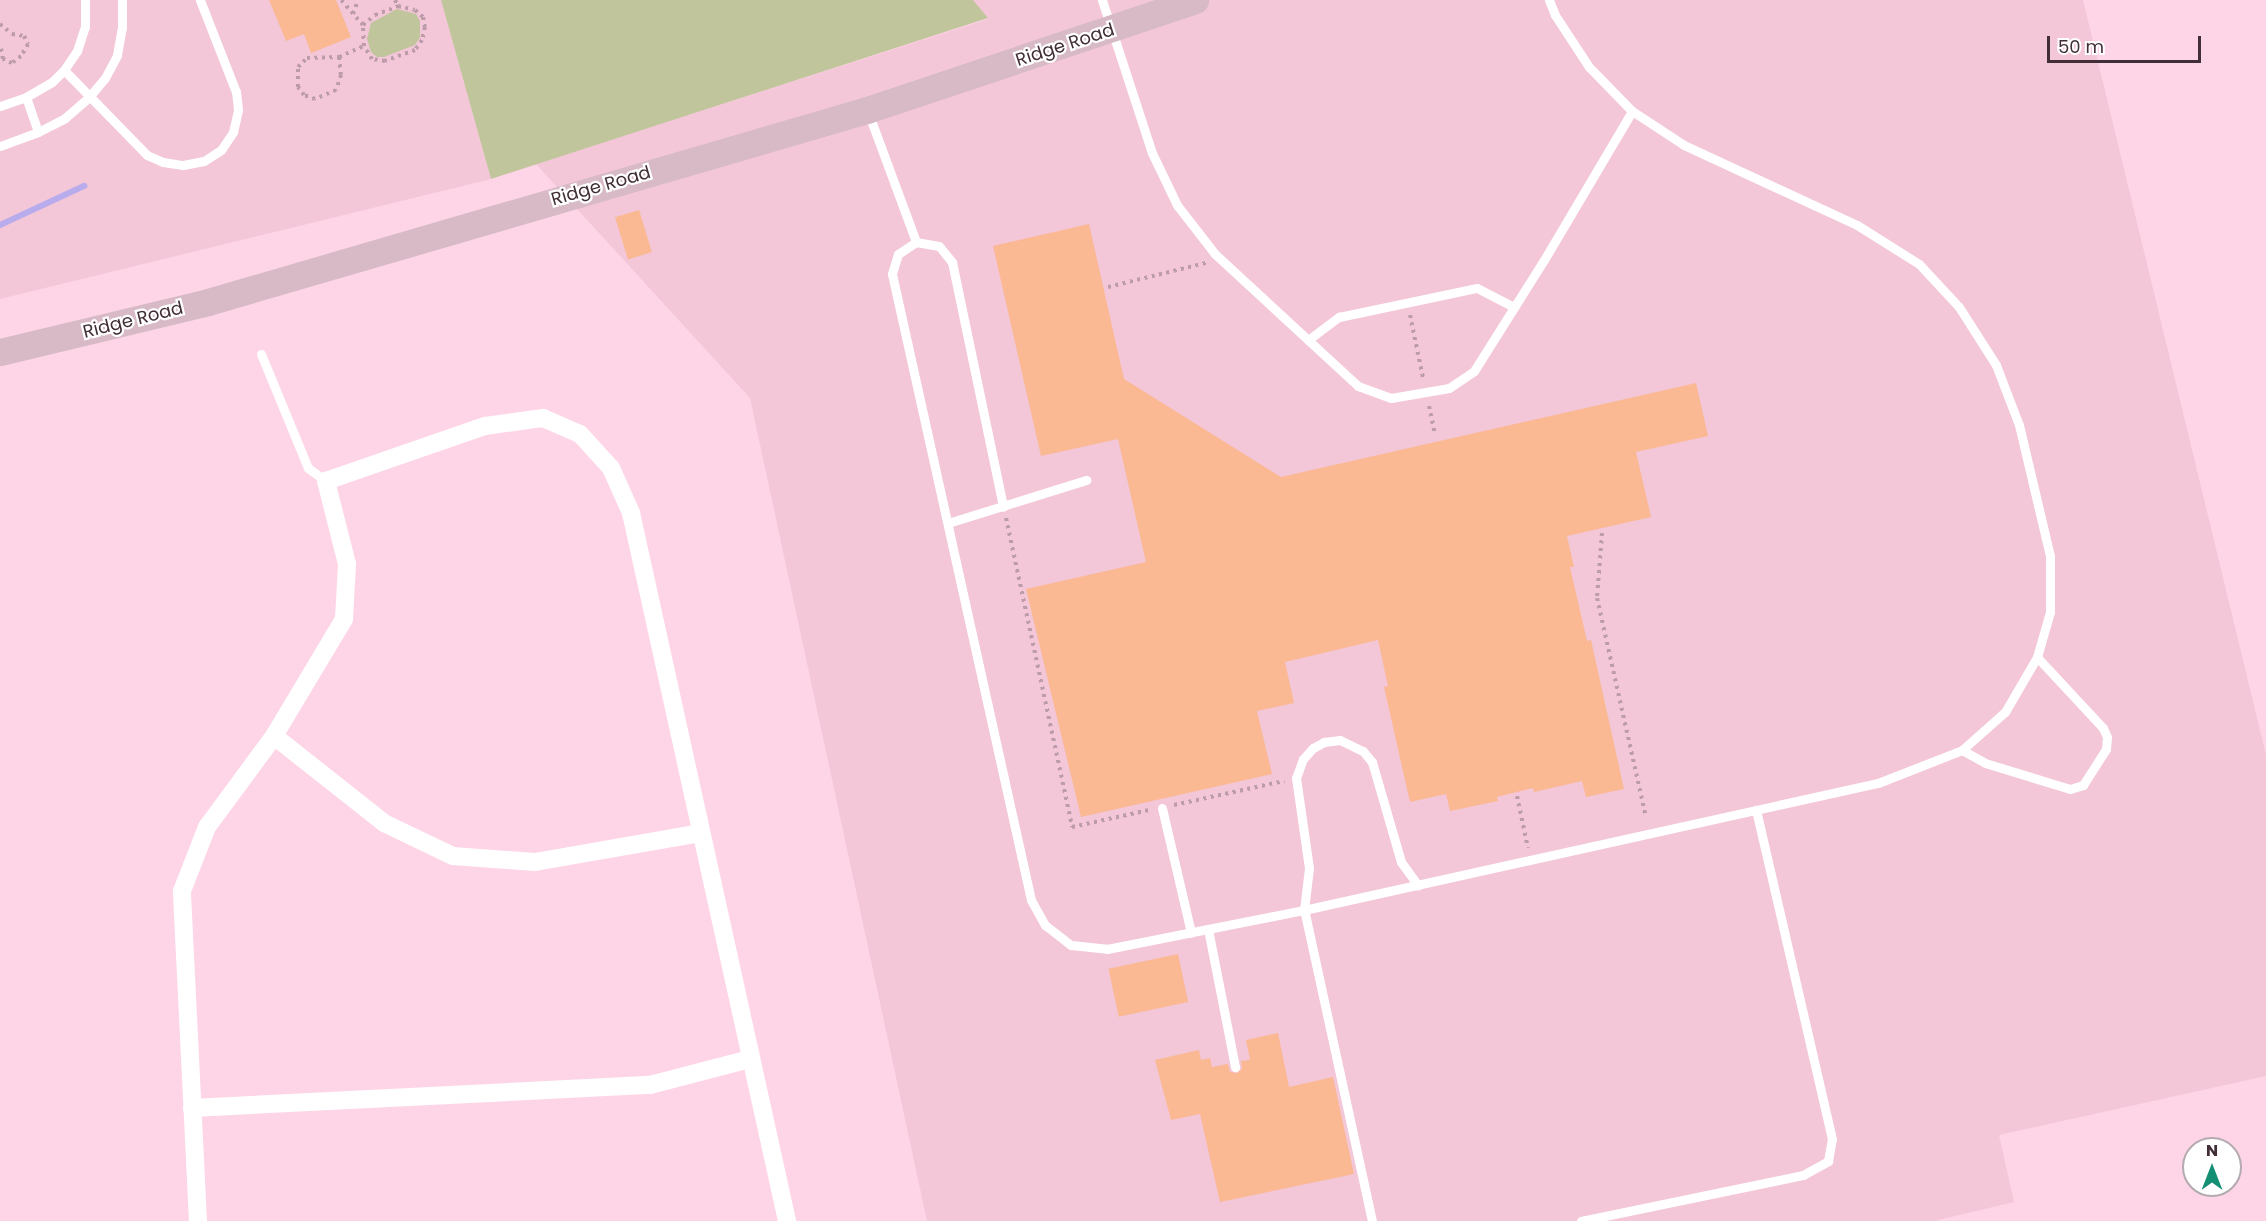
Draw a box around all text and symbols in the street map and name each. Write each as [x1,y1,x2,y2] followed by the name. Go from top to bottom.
[1013,19,1117,71] street label: Ridge Road
[2050,24,2204,62] scale bar
[2058,34,2104,59] text: 50 m
[549,161,653,211] street label: Ridge Road
[81,297,185,343] street label: Ridge Road
[2182,1137,2242,1197] north arrow
[2206,1139,2218,1162] text: N

